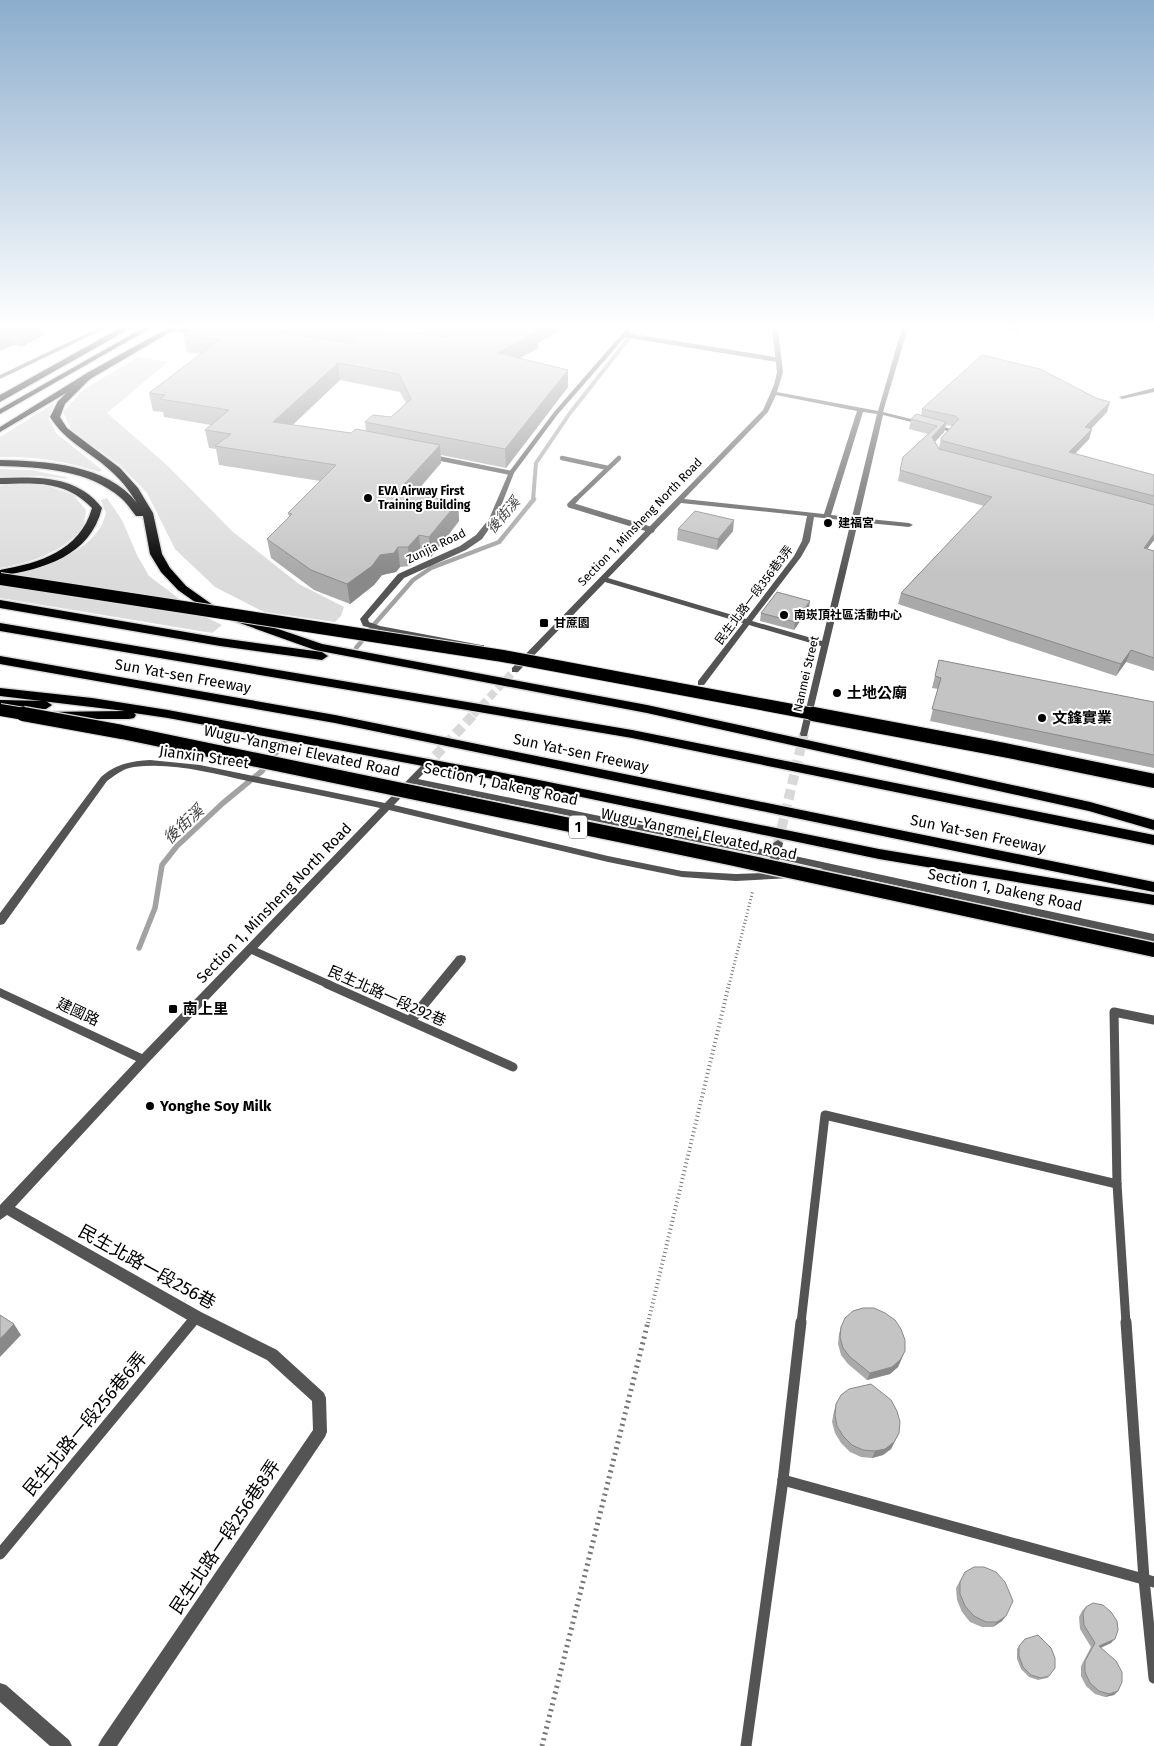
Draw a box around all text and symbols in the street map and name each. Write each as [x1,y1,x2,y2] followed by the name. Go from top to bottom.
[575,455,705,589] street label: Section 1, Minsheng North Road
[378,484,471,512] place label: EVA Airway First Training Building
[362,492,374,504] marker: EVA Airway First Training Building
[483,492,525,537] water label: 後街溪
[838,516,874,530] place label: 建福宮
[822,517,834,529] marker: 建福宮
[404,526,468,566] street label: Zunjia Road
[712,543,796,647] street label: 民生北路一段356巷3弄
[794,608,902,622] place label: 南崁頂社區活動中心
[778,609,790,621] marker: 南崁頂社區活動中心
[554,616,590,630] place label: 甘蔗園
[538,617,550,629] marker: 甘蔗園
[790,634,822,713] street label: Nanmei Street
[113,655,253,697] street label: Sun Yat-sen Freeway
[847,684,907,702] place label: 土地公廟
[831,687,843,699] marker: 土地公廟
[1052,709,1112,727] place label: 文鋒實業
[1036,712,1048,724] marker: 文鋒實業
[202,721,402,781] street label: Wugu-Yangmei Elevated Road
[512,730,651,776] street label: Sun Yat-sen Freeway
[158,742,251,772] street label: Jianxin Street
[422,759,580,809] street label: Section 1, Dakeng Road
[159,800,209,848] water label: 後街溪
[599,804,799,864] street label: Wugu-Yangmei Elevated Road
[909,811,1048,857] street label: Sun Yat-sen Freeway
[569,816,587,839] road number: 1
[193,819,355,987] street label: Section 1, Minsheng North Road
[926,865,1084,915] street label: Section 1, Dakeng Road
[325,962,449,1030] street label: 民生北路一段292巷
[54,994,102,1030] street label: 建國路
[183,1000,228,1018] place label: 南上里
[167,1003,179,1015] marker: 南上里
[159,1097,272,1115] place label: Yonghe Soy Milk
[144,1100,156,1112] marker: Yonghe Soy Milk
[75,1220,219,1314] street label: 民生北路一段256巷
[18,1348,152,1500] street label: 民生北路一段256巷6弄
[165,1456,285,1618] street label: 民生北路一段256巷8弄

